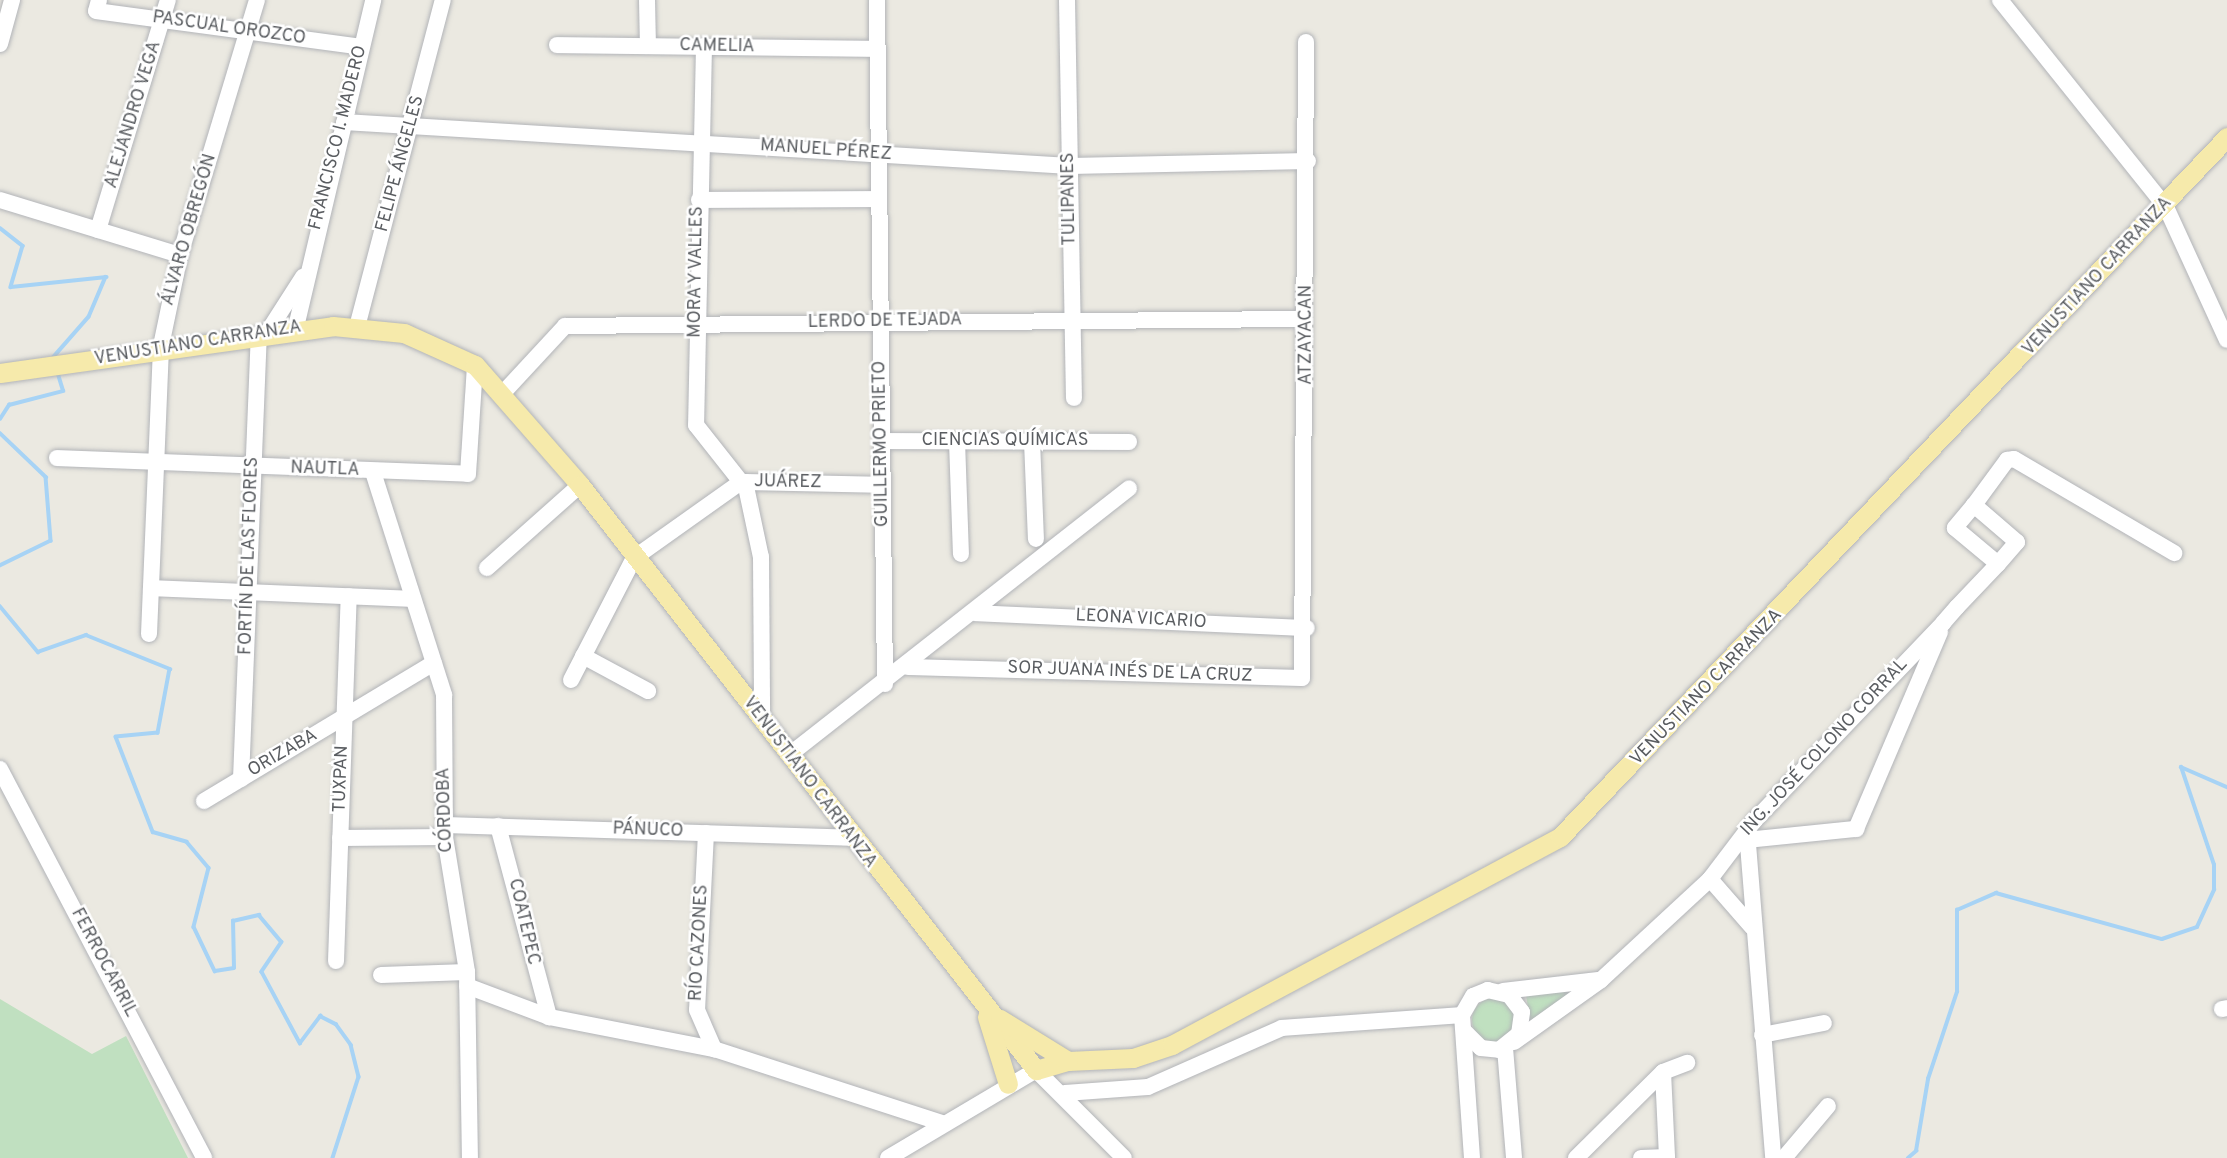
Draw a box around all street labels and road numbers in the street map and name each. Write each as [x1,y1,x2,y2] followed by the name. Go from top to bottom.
[151,8,307,50] street label: PASCUAL OROZCO
[679,36,755,58] street label: CAMELIA
[101,38,167,192] street label: ALEJANDRO VEGA
[306,43,372,233] street label: FRANCISCO I. MADERO
[372,93,430,235] street label: FELIPE ÁNGELES
[759,136,893,166] street label: MANUEL PÉREZ
[158,152,222,308] street label: ÁLVARO OBREGÓN
[1058,152,1082,246] street label: TULIPANES
[2019,193,2177,361] street label: VENUSTIANO CARRANZA
[685,204,709,340] street label: MORA Y VALLES
[1296,285,1318,385] street label: ATZAYACAN
[807,310,963,334] street label: LERDO DE TEJADA
[93,317,303,371] street label: VENUSTIANO CARRANZA
[870,361,894,527] street label: GUILLERMO PRIETO
[922,430,1088,452] street label: CIENCIAS QUÍMICAS
[236,457,264,655] street label: FORTÍN DE LAS FLORES
[290,458,360,482] street label: NAUTLA
[754,472,822,494] street label: JUÁREZ
[1627,605,1787,771] street label: VENUSTIANO CARRANZA
[1074,606,1208,634] street label: LEONA VICARIO
[1737,655,1913,841] street label: ING. JOSÉ COLONO CORRAL
[1006,658,1254,688] street label: SOR JUANA INÉS DE LA CRUZ
[737,693,881,873] street label: VENUSTIANO CARRANZA
[244,725,322,783] street label: ORIZABA
[330,745,354,813] street label: TUXPAN
[434,767,458,853] street label: CÓRDOBA
[612,819,684,843] street label: PÁNUCO
[503,877,543,967] street label: COATEPEC
[686,884,714,1002] street label: RÍO CAZONES
[65,905,141,1021] street label: FERROCARRIL

